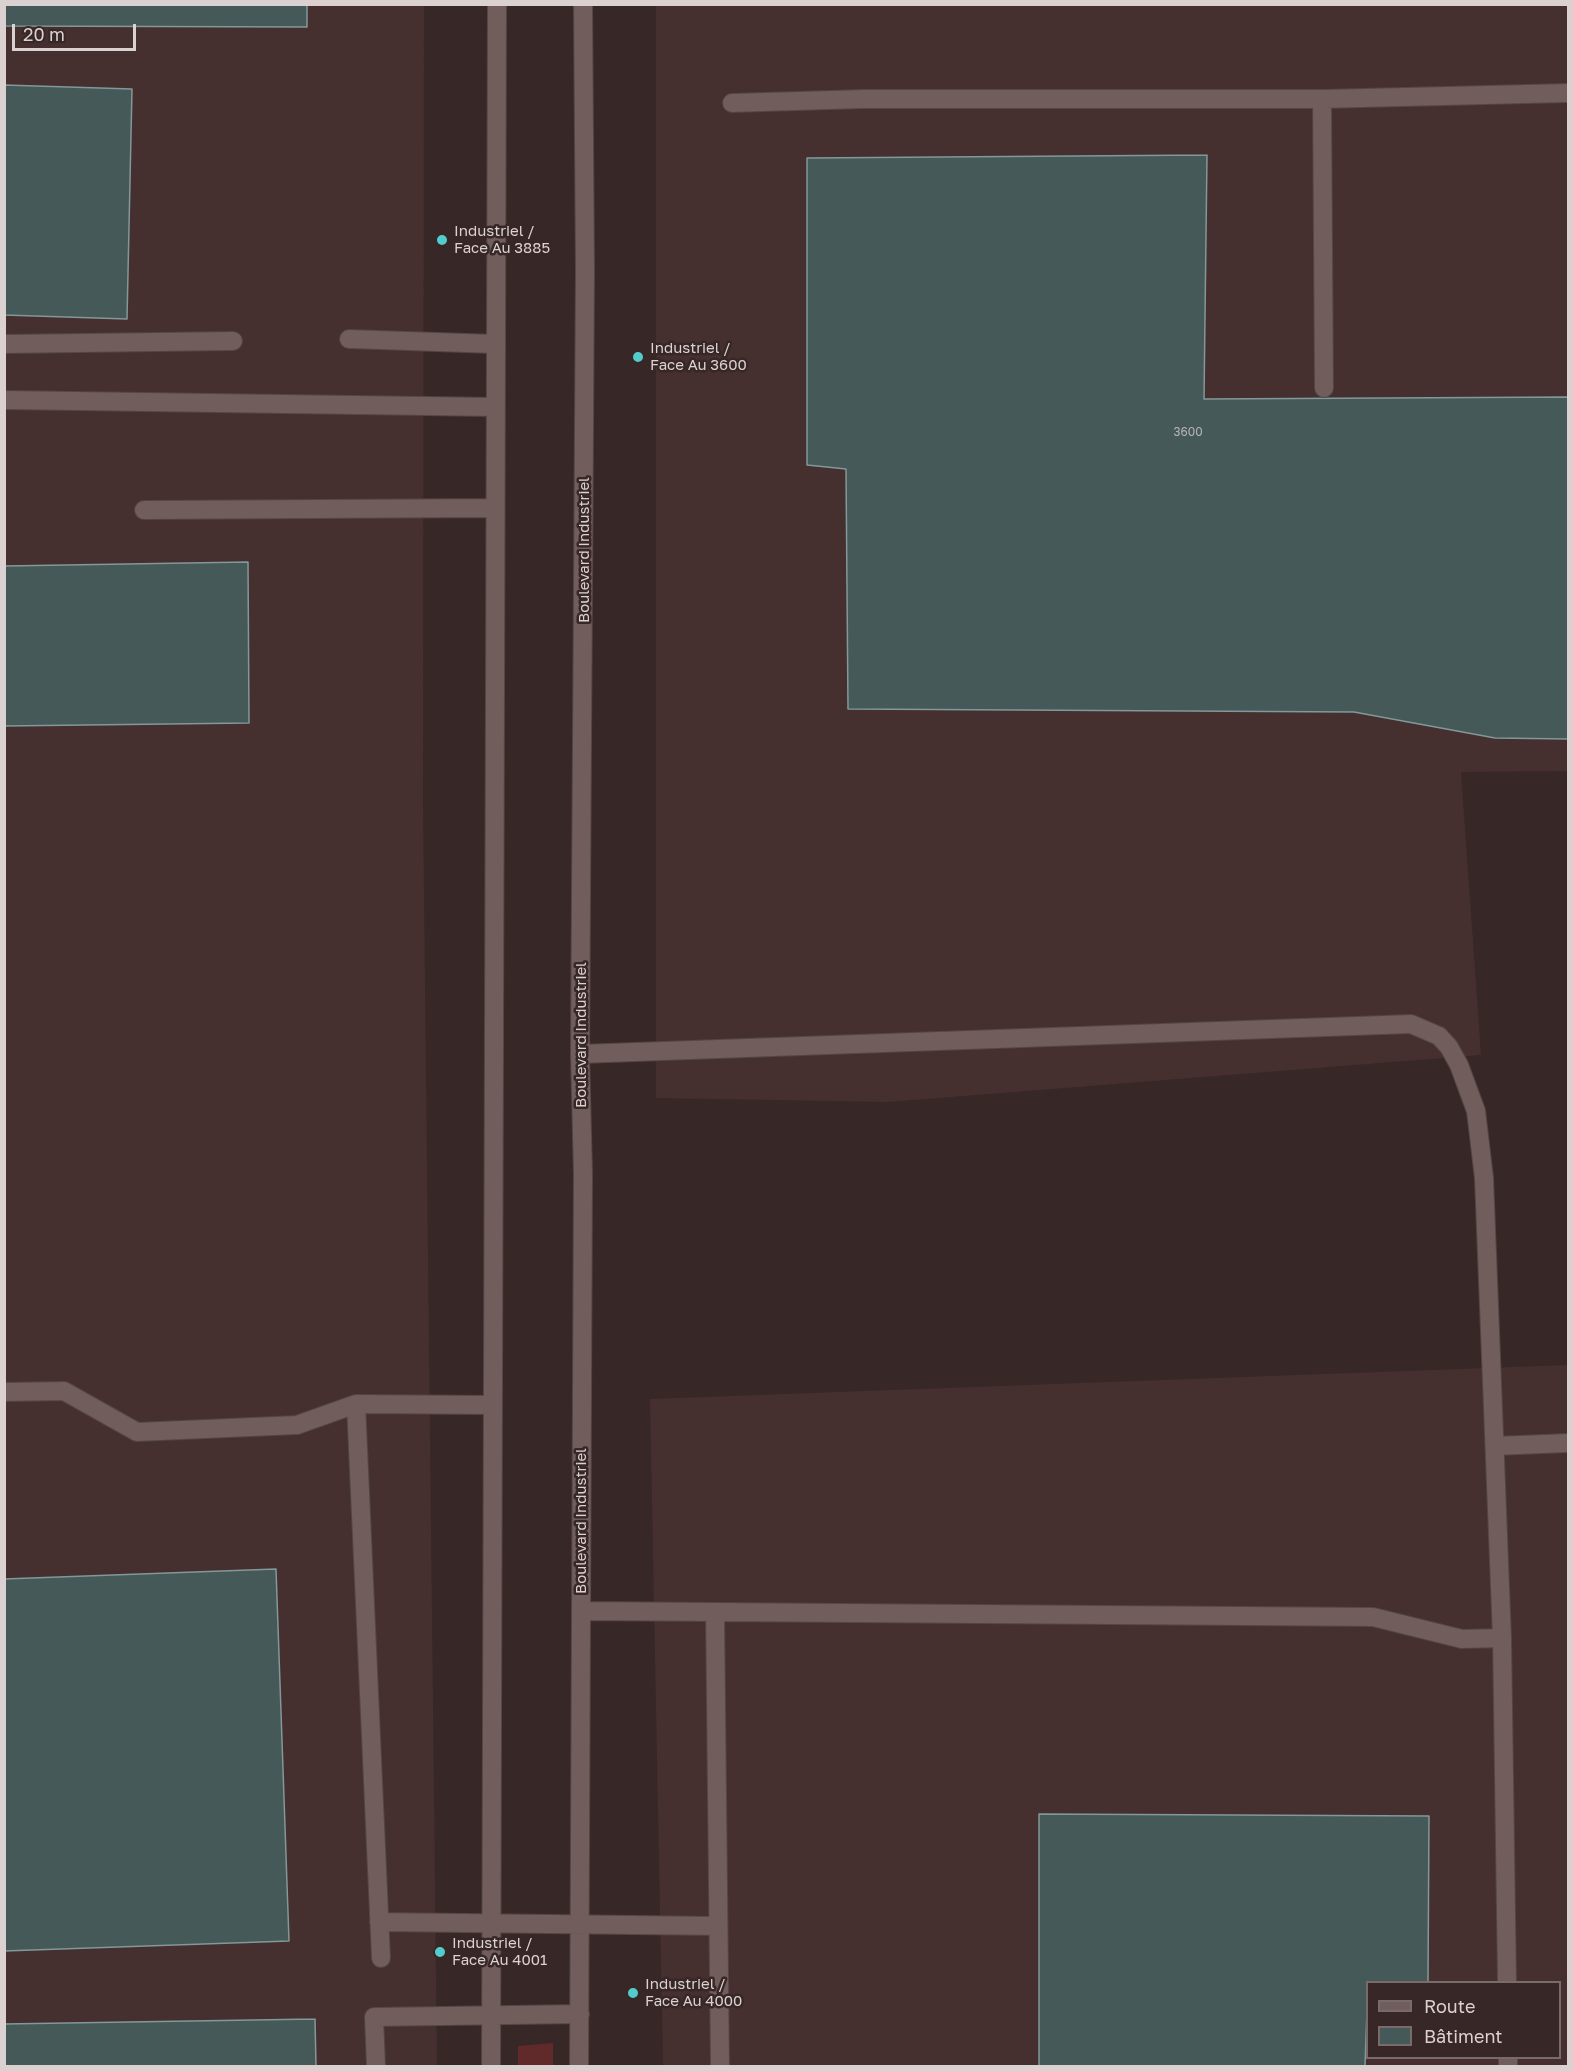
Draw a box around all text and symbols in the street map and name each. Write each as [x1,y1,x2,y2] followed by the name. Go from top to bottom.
[15,12,140,50] scale bar
[23,23,65,45] text: 20 m
[454,222,550,257] place label: Industriel / Face Au 3885
[435,233,449,247] marker: Industriel / Face Au 3885
[650,339,747,374] place label: Industriel / Face Au 3600
[631,350,645,364] marker: Industriel / Face Au 3600
[1173,425,1203,439] house number: 3600
[575,477,593,623] street label: Boulevard Industriel
[572,962,590,1108] street label: Boulevard Industriel
[572,1448,590,1594] street label: Boulevard Industriel
[452,1934,547,1969] place label: Industriel / Face Au 4001
[433,1945,447,1959] marker: Industriel / Face Au 4001
[645,1975,742,2010] place label: Industriel / Face Au 4000
[1366,1981,1561,2059] legend
[626,1986,640,2000] marker: Industriel / Face Au 4000
[1424,1995,1475,2017] text: Route
[1424,2025,1503,2047] text: Bâtiment

